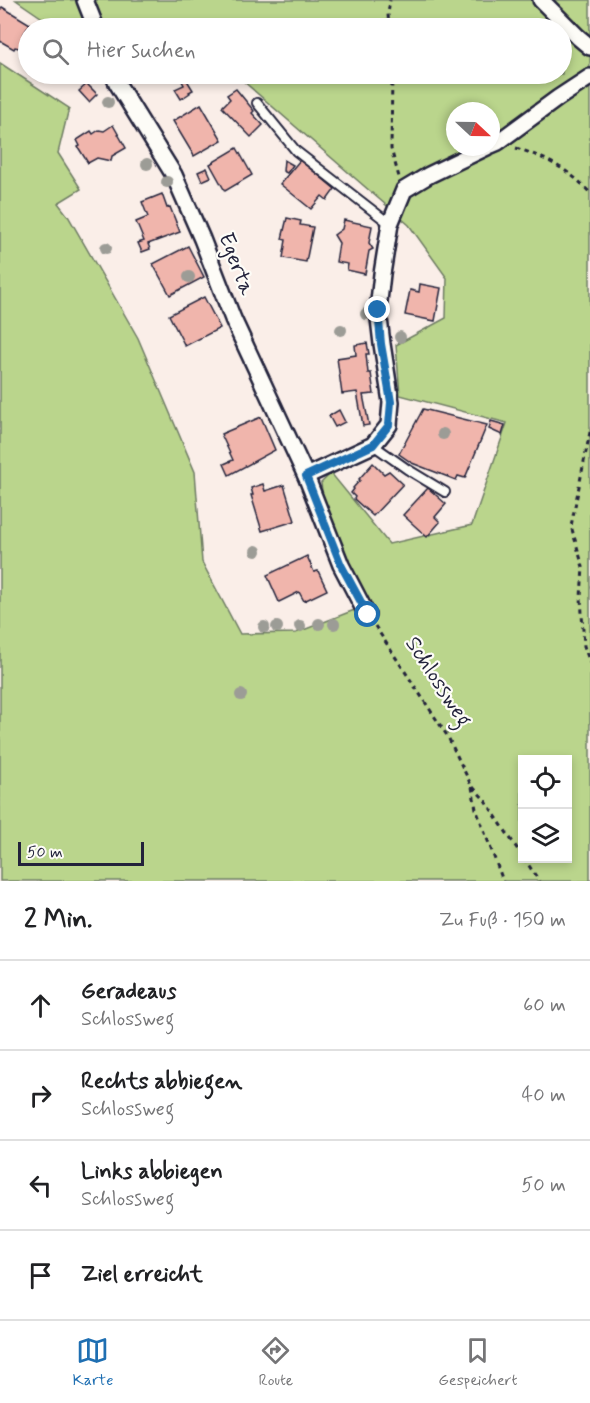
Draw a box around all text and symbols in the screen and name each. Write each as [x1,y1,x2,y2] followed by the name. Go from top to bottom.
[18,18,572,84] search box
[39,35,72,68] icon: search
[87,37,196,65] text: Hier suchen
[446,102,500,156] north arrow
[210,229,261,300] street label: Egerta
[364,296,390,322] route end
[354,601,380,627] route start
[396,631,478,734] street label: Schlossweg
[518,755,572,863] map controls
[518,755,572,809] button: locate
[518,809,572,863] button: layers
[18,839,144,866] scale bar
[27,842,63,863] text: 50 m
[24,903,92,937] text: 2 Min.
[439,907,566,934] text: Zu Fuß · 150 m
[81,978,176,1006] text: Geradeaus
[24,989,57,1022] icon: ahead
[523,992,566,1019] text: 60 m
[81,1006,174,1033] text: Schlossweg
[81,1068,242,1096] text: Rechts abbiegen
[24,1079,57,1112] icon: right
[522,1082,566,1109] text: 40 m
[81,1096,174,1123] text: Schlossweg
[81,1158,223,1186] text: Links abbiegen
[24,1169,57,1202] icon: left
[521,1172,566,1199] text: 50 m
[81,1186,174,1213] text: Schlossweg
[24,1259,57,1292] icon: arrive
[81,1261,203,1289] text: Ziel erreicht
[72,1334,113,1391] tab: Karte
[258,1334,293,1391] tab: Route
[438,1334,517,1391] tab: Gespeichert

